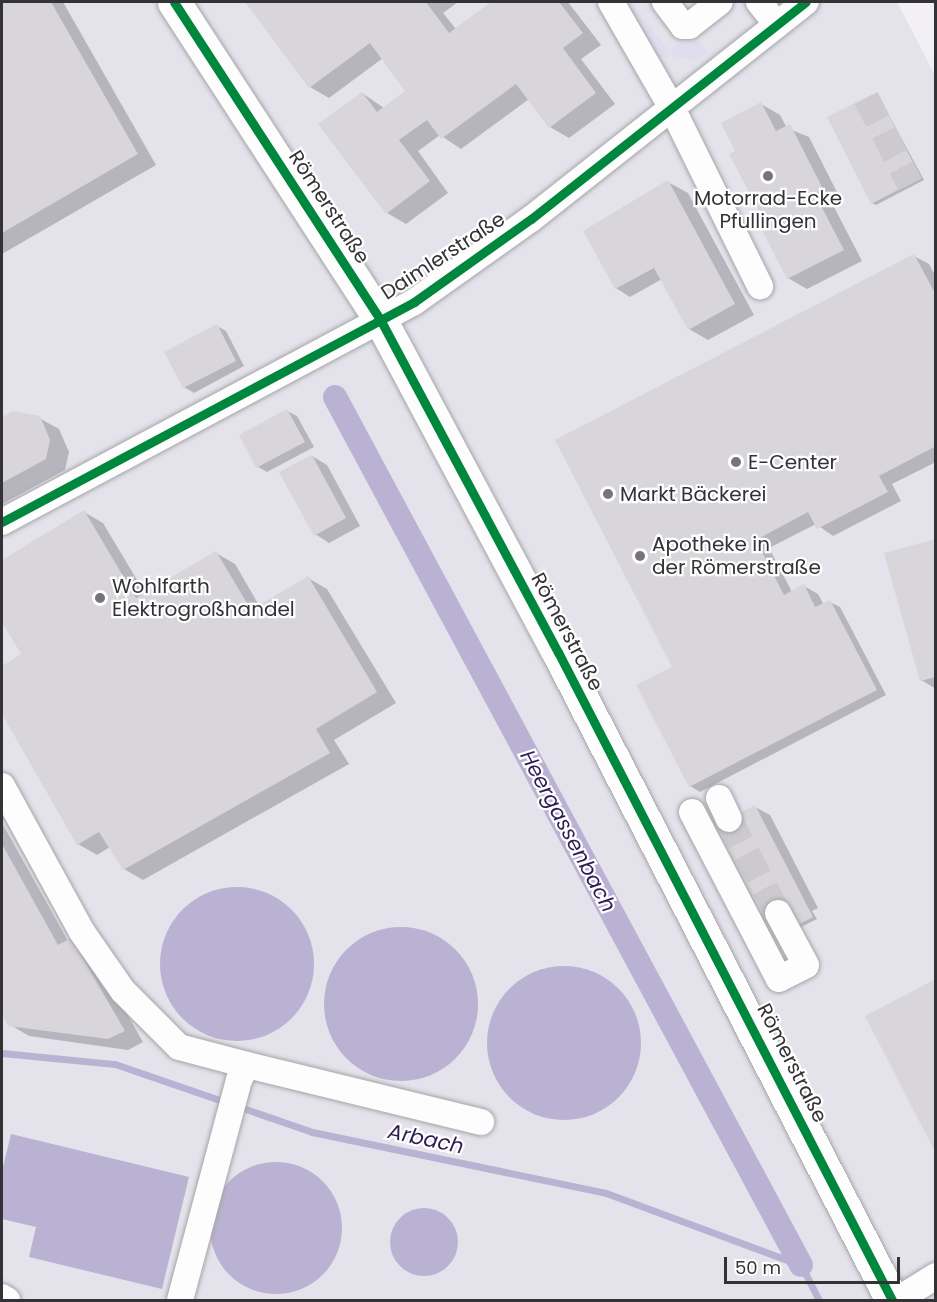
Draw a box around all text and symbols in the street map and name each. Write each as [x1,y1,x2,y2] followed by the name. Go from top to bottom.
[283,146,375,268] street label: Römerstraße
[761,169,775,183] marker: Motorrad-Ecke Pfullingen
[694,186,842,233] place label: Motorrad-Ecke Pfullingen
[377,207,509,305] street label: Daimlerstraße
[748,450,837,474] place label: E-Center
[729,455,743,469] marker: E-Center
[620,482,767,506] place label: Markt Bäckerei
[601,487,615,501] marker: Markt Bäckerei
[652,532,821,579] place label: Apotheke in der Römerstraße
[633,549,647,563] marker: Apotheke in der Römerstraße
[526,569,608,695] street label: Römerstraße
[112,574,295,621] place label: Wohlfarth Elektrogroßhandel
[93,591,107,605] marker: Wohlfarth Elektrogroßhandel
[515,746,621,916] water label: Heergassenbach
[752,1000,832,1126] street label: Römerstraße
[386,1119,466,1159] water label: Arbach
[727,1245,902,1283] scale bar
[735,1255,781,1280] text: 50 m

